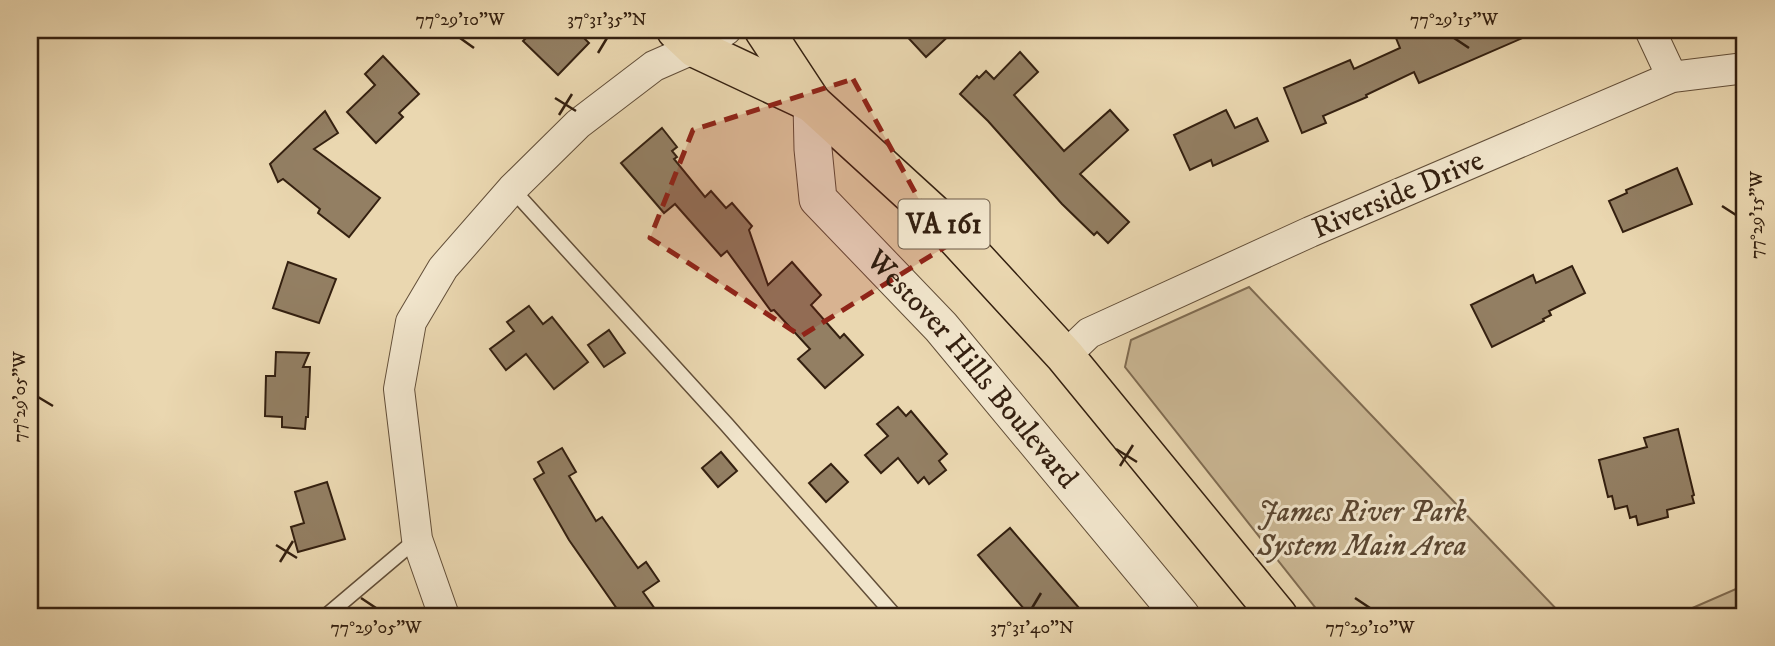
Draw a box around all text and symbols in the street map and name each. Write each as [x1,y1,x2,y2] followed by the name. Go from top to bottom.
[416,9,505,31] text: 77°29'10"W
[567,9,647,31] text: 37°31'35"N
[1410,9,1499,31] text: 77°29'15"W
[1307,142,1489,248] street label: Riverside Drive
[1746,170,1768,259] text: 77°29'15"W
[898,200,990,248] road number: VA 161
[858,241,1086,496] street label: Westover Hills Boulevard
[9,351,31,443] text: 77°29'05"W
[1256,494,1467,565] park label: James River Park System Main Area
[330,617,422,639] text: 77°29'05"W
[990,617,1074,639] text: 37°31'40"N
[1326,617,1415,639] text: 77°29'10"W

